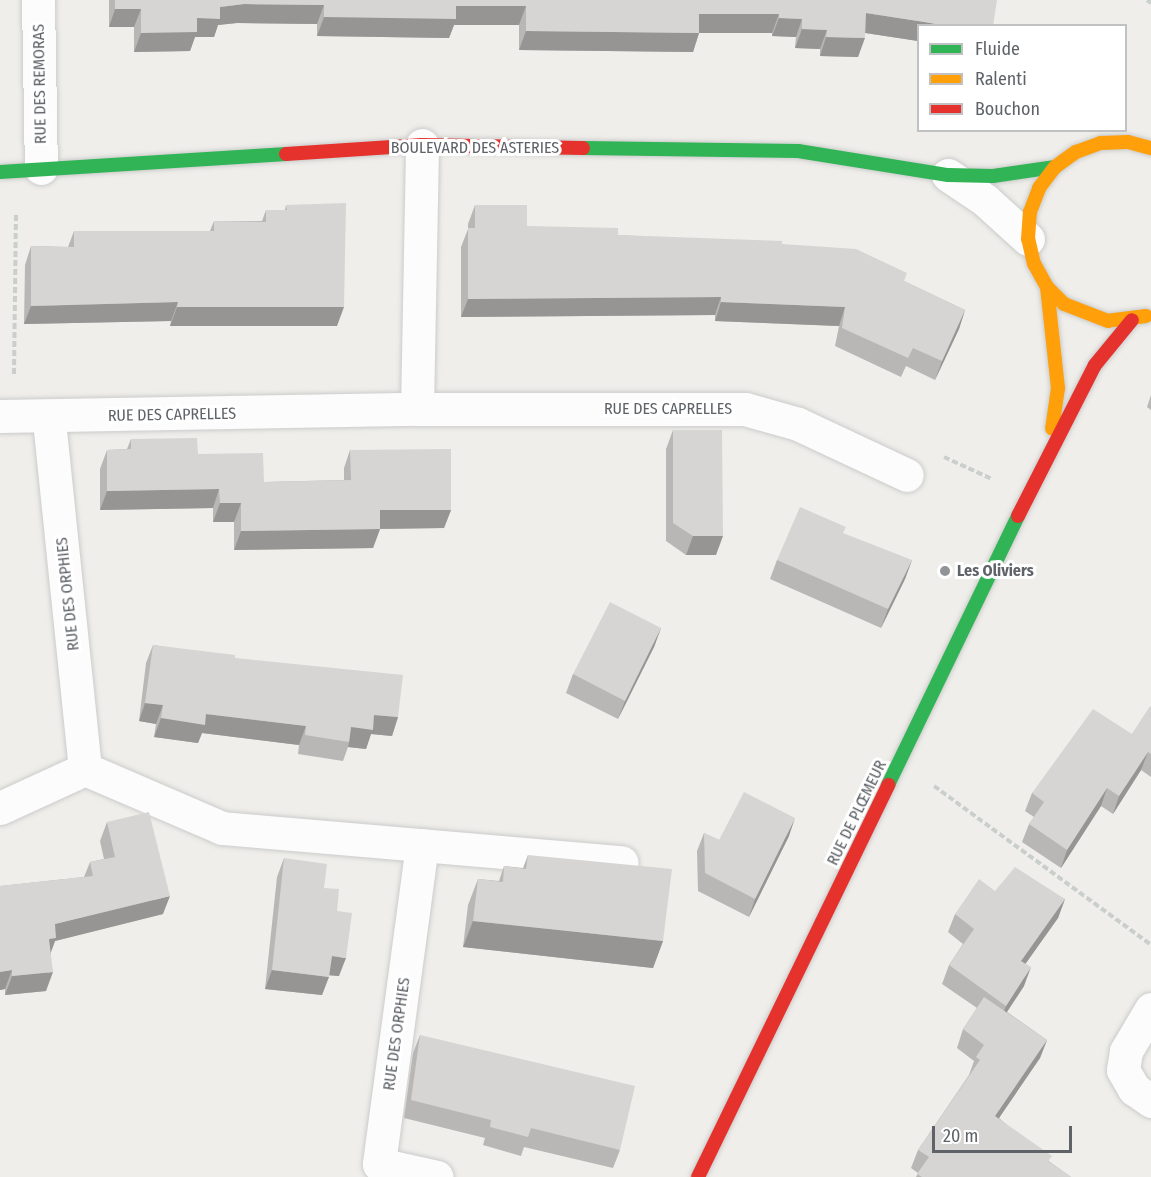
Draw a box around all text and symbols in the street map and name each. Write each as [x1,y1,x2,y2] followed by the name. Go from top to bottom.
[29,24,51,144] street label: RUE DES REMORAS
[917,24,1127,132] legend
[975,38,1020,60] text: Fluide
[975,68,1027,90] text: Ralenti
[975,98,1040,120] text: Bouchon
[391,138,559,158] street label: BOULEVARD DES ASTERIES
[604,399,732,419] street label: RUE DES CAPRELLES
[108,404,236,426] street label: RUE DES CAPRELLES
[52,536,84,652] street label: RUE DES ORPHIES
[957,561,1034,581] place label: Les Oliviers
[938,564,952,578] marker: Les Oliviers
[823,757,891,869] street label: RUE DE PLŒMEUR
[380,976,414,1092] street label: RUE DES ORPHIES
[935,1114,1074,1152] scale bar
[943,1125,978,1147] text: 20 m

